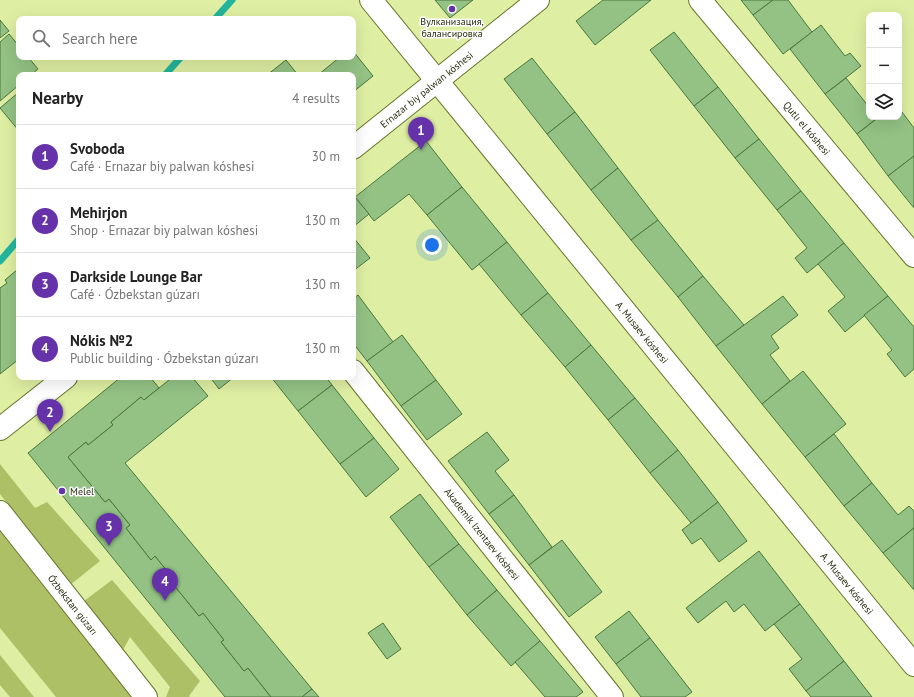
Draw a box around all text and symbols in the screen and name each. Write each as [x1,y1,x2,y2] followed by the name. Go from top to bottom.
[447,4,457,14] marker: Вулканизация, балансировка
[866,12,902,120] map controls
[866,12,902,48] button: +
[420,15,484,40] place label: Вулканизация, балансировка
[16,16,356,60] search box
[30,27,52,49] icon: search
[62,29,138,48] text: Search here
[377,48,476,130] street label: Ernazar biy palwan kóshesi
[866,48,902,84] button: −
[866,84,902,120] button: layers
[32,87,83,109] text: Nearby
[292,90,340,107] text: 4 results
[781,99,833,158] street label: Qutlı el kóshesi
[408,117,434,150] pin: 1
[70,139,125,158] text: Svoboda
[41,148,49,165] text: 1
[312,148,340,165] text: 30 m
[70,158,254,175] text: Café · Ernazar biy palwan kóshesi
[70,203,127,222] text: Mehirjon
[41,212,49,229] text: 2
[305,212,340,229] text: 130 m
[70,222,258,239] text: Shop · Ernazar biy palwan kóshesi
[422,235,442,255] your location
[70,267,202,286] text: Darkside Lounge Bar
[41,276,49,293] text: 3
[305,276,340,293] text: 130 m
[70,286,200,303] text: Café · Ózbekstan gúzarı
[613,299,672,366] street label: A. Musaev kóshesi
[70,331,133,350] text: Nókis №2
[41,340,49,357] text: 4
[305,340,340,357] text: 130 m
[70,350,259,367] text: Public building · Ózbekstan gúzarı
[37,399,63,432] pin: 2
[70,485,94,498] place label: Melel
[442,485,523,583] street label: Akademik Izentaev kóshesi
[57,486,67,496] marker: Melel
[96,513,122,546] pin: 3
[818,550,876,617] street label: A. Musaev kóshesi
[152,568,178,601] pin: 4
[45,572,101,637] street label: Ózbekstan gúzarı

